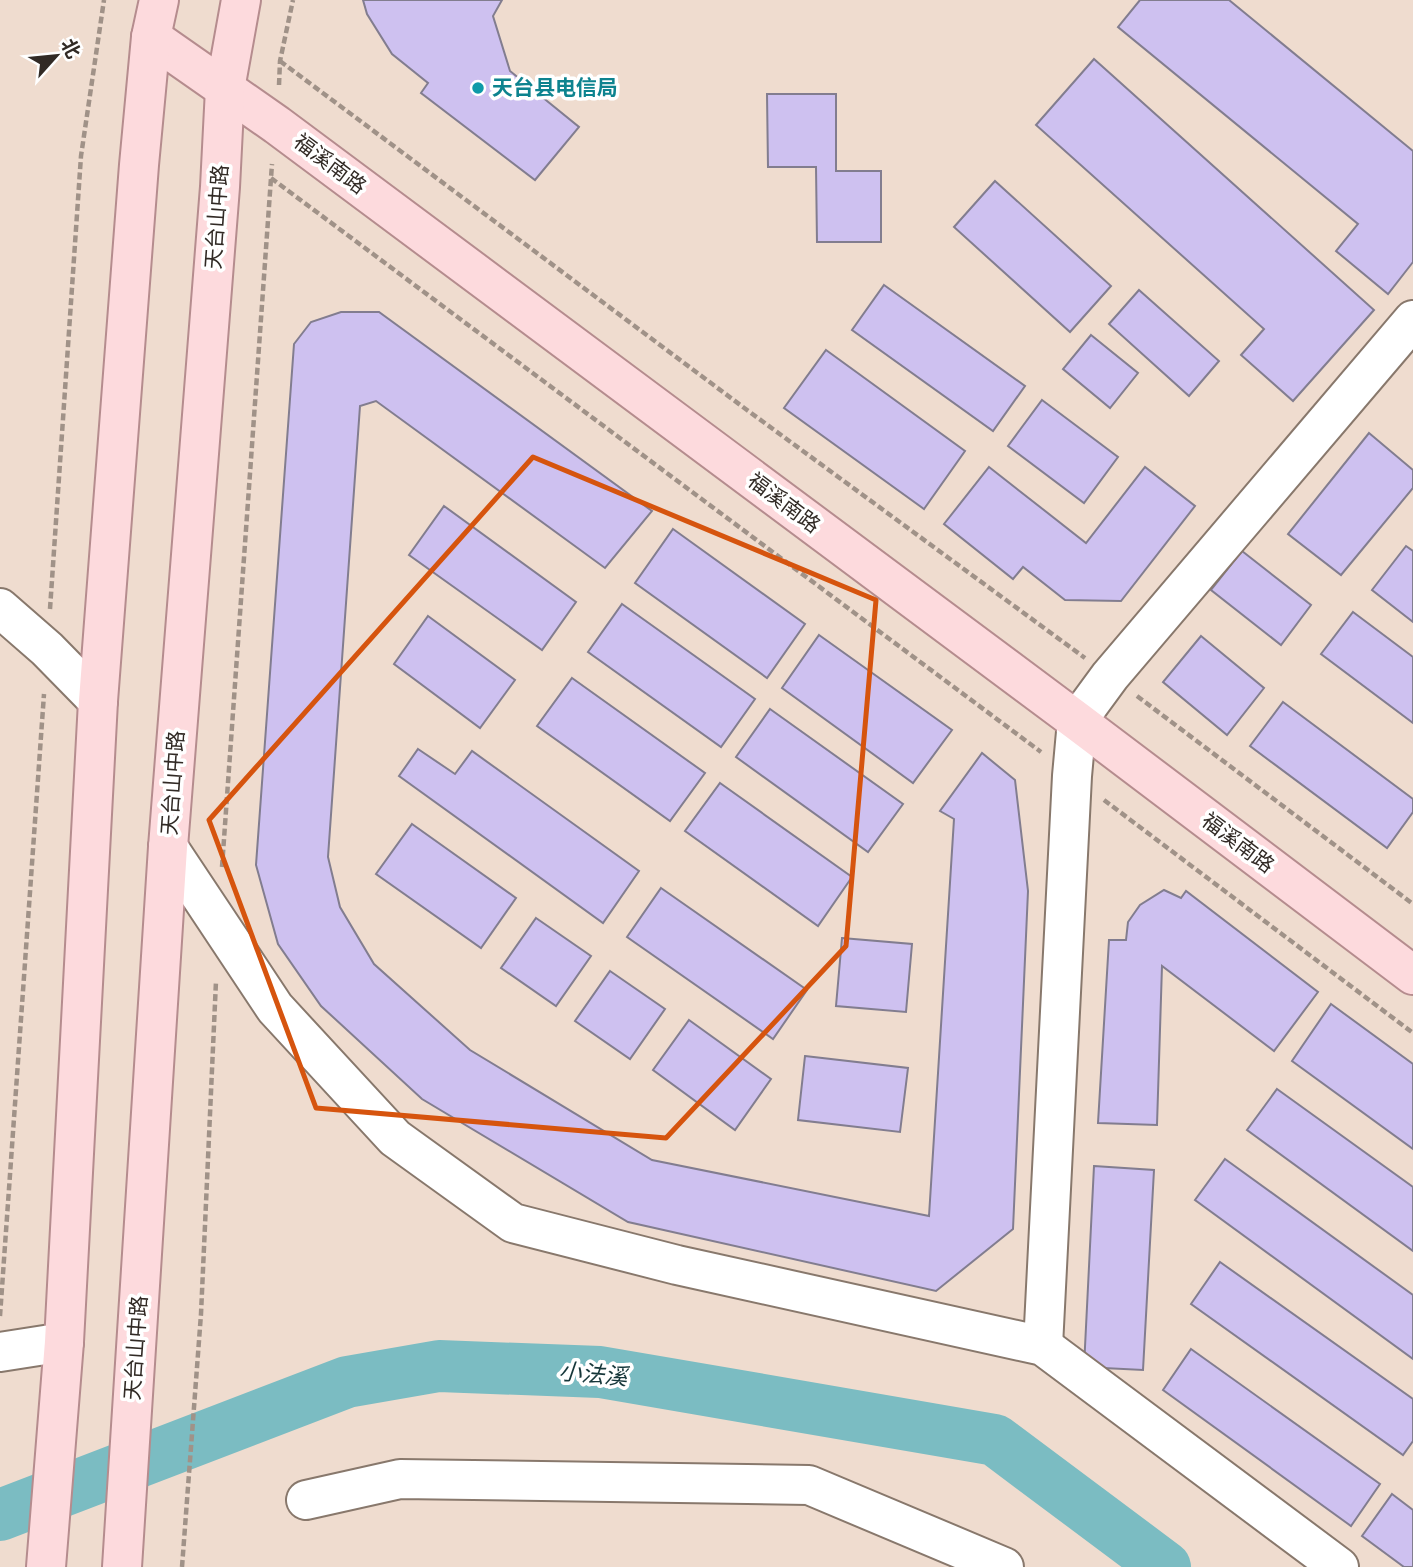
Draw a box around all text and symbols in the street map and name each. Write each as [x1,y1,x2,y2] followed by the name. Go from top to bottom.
[21,21,91,91] north arrow
[57,35,85,62] text: 北
[492,76,618,100] place label: 天台县电信局
[470,80,486,96] marker: 天台县电信局
[289,129,371,199] street label: 福溪南路
[201,164,233,270] street label: 天台山中路
[743,468,825,538] street label: 福溪南路
[157,730,189,836] street label: 天台山中路
[1197,808,1279,878] street label: 福溪南路
[120,1295,152,1401] street label: 天台山中路
[557,1358,631,1390] water label: 小法溪

